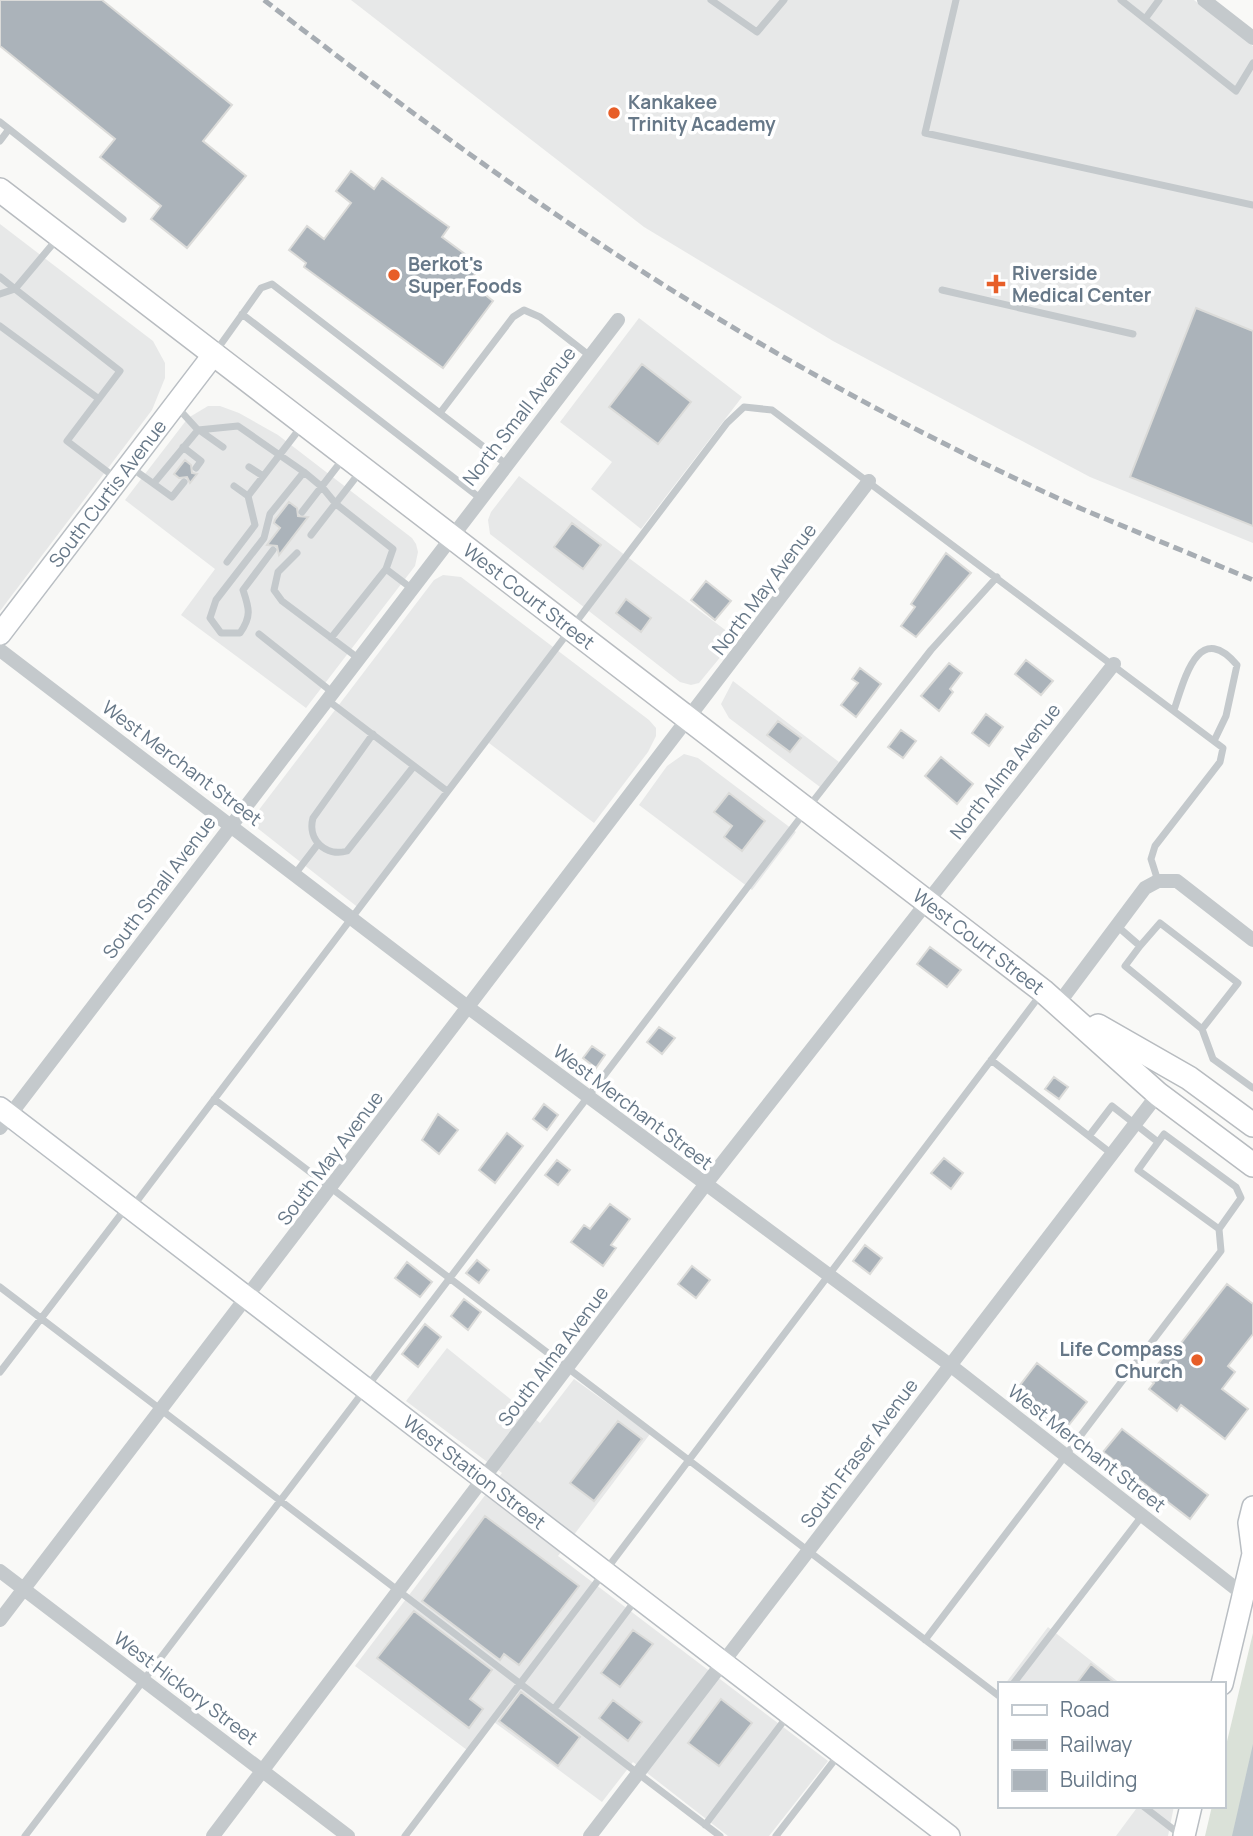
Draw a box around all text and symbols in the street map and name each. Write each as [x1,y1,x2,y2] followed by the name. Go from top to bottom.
[628,89,776,137] place label: Kankakee Trinity Academy
[606,105,622,121] marker: Kankakee Trinity Academy
[408,251,522,299] place label: Berkot's Super Foods
[1012,260,1152,308] place label: Riverside Medical Center
[386,267,402,283] marker: Berkot's Super Foods
[986,274,1006,294] marker: Riverside Medical Center
[456,341,582,491] street label: North Small Avenue
[43,414,172,573] street label: South Curtis Avenue
[706,518,822,660] street label: North May Avenue
[458,537,600,655] street label: West Court Street
[97,694,267,832] street label: West Merchant Street
[944,698,1066,844] street label: North Alma Avenue
[97,810,221,964] street label: South Small Avenue
[908,883,1050,1000] street label: West Court Street
[548,1038,718,1176] street label: West Merchant Street
[271,1086,389,1230] street label: South May Avenue
[492,1281,614,1431] street label: South Alma Avenue
[1059,1336,1183,1384] place label: Life Compass Church
[1189,1352,1205,1368] marker: Life Compass Church
[794,1373,924,1533] street label: South Fraser Avenue
[1003,1378,1171,1518] street label: West Merchant Street
[398,1409,551,1535] street label: West Station Street
[109,1625,263,1751] street label: West Hickory Street
[998,1682,1225,1808] legend
[1060,1695,1110,1723] text: Road
[1060,1730,1132,1758] text: Railway
[1060,1765,1137,1793] text: Building

